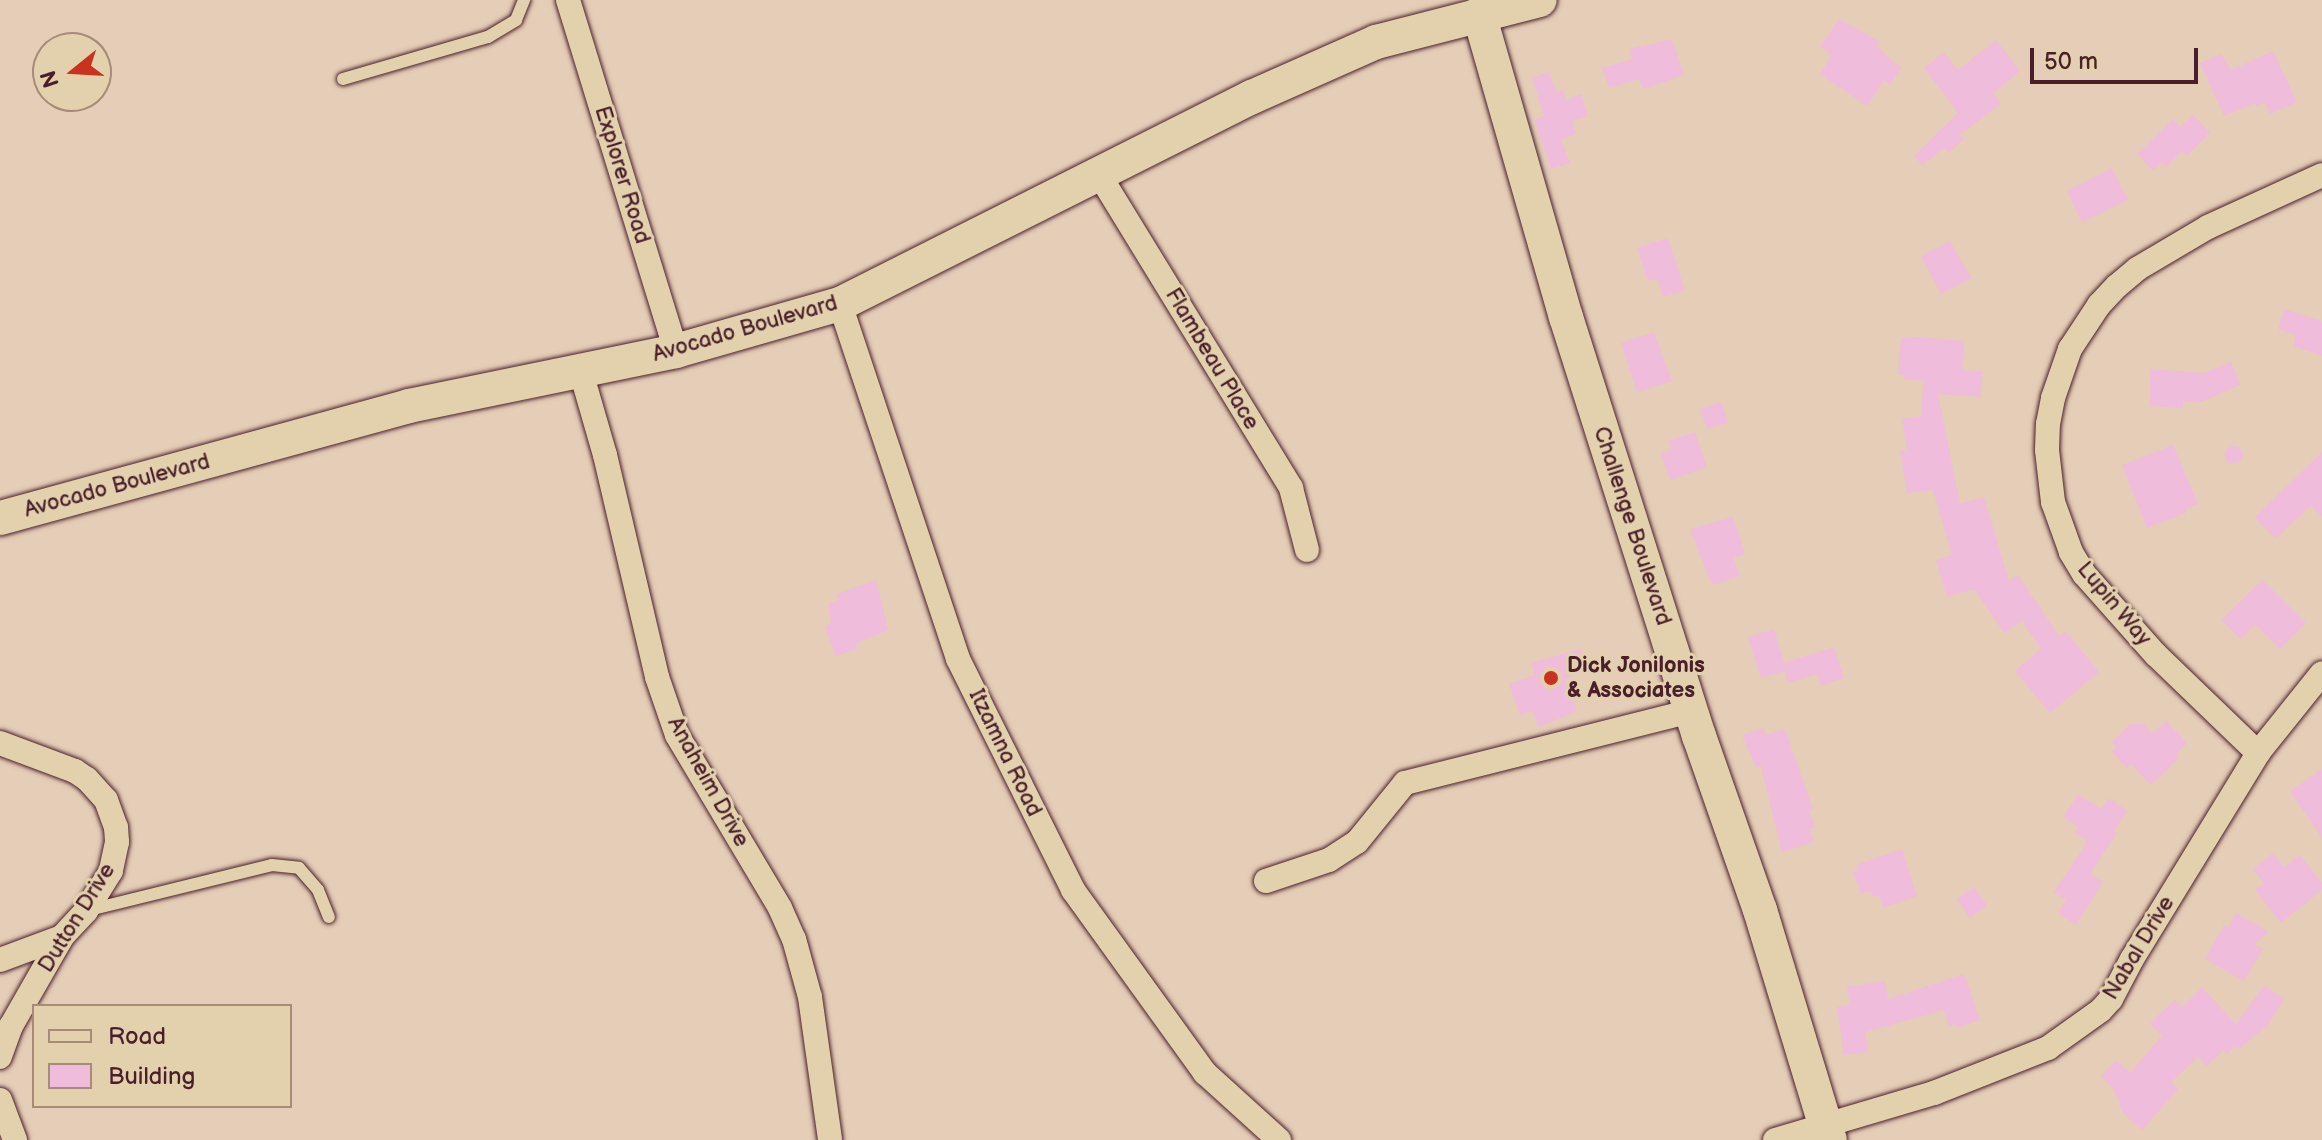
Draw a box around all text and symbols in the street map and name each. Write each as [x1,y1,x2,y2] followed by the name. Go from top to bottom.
[32,32,112,112] north arrow
[2034,32,2202,82] scale bar
[2044,47,2098,76] text: 50 m
[35,67,66,91] text: N
[589,103,655,247] street label: Explorer Road
[1159,283,1265,435] street label: Flambeau Place
[650,290,840,368] street label: Avocado Boulevard
[1587,423,1677,629] street label: Challenge Boulevard
[21,449,213,523] street label: Avocado Boulevard
[2071,556,2157,652] street label: Lupin Way
[1567,652,1705,704] place label: Dick Jonilonis & Associates
[1542,669,1560,687] marker: Dick Jonilonis & Associates
[963,685,1047,821] street label: Itzamna Road
[661,712,755,852] street label: Anaheim Drive
[33,859,121,977] street label: Dutton Drive
[2098,891,2180,1005] street label: Nabal Drive
[32,1004,292,1108] legend
[108,1022,166,1051] text: Road
[108,1062,195,1091] text: Building

